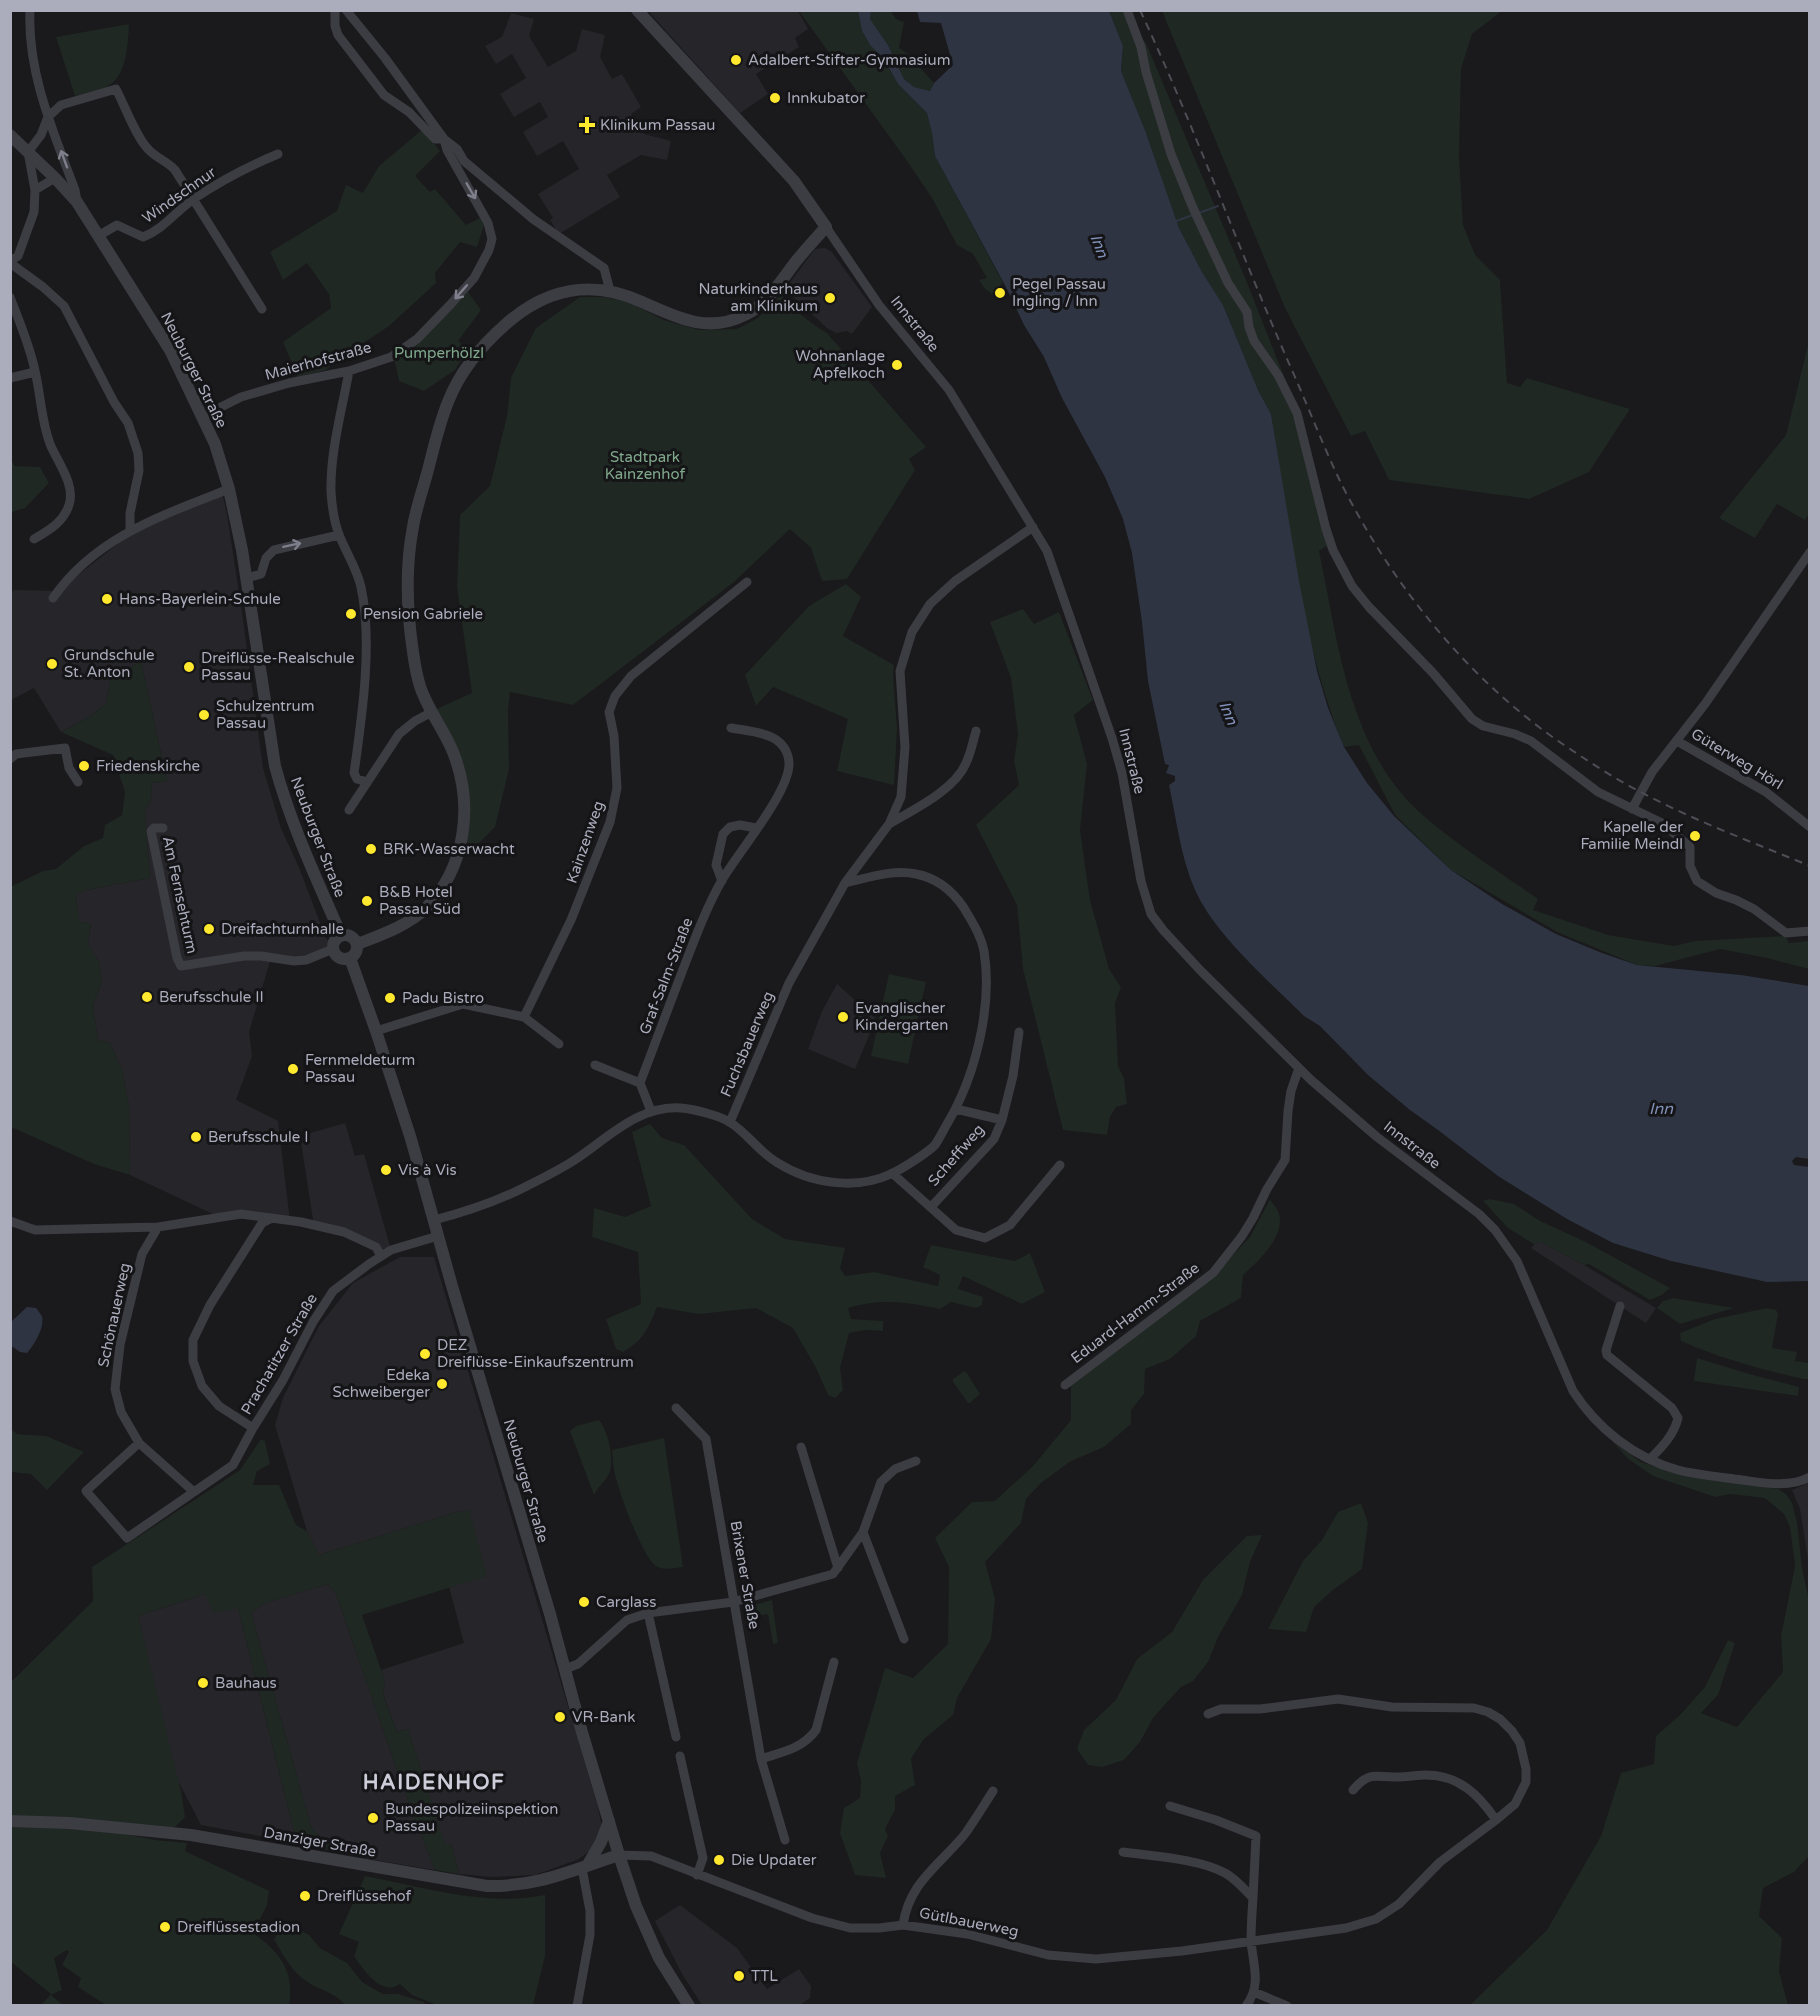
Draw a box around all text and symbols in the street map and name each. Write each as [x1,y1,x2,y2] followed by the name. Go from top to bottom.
[748,51,950,69] place label: Adalbert-Stifter-Gymnasium
[729,53,743,67] marker: Adalbert-Stifter-Gymnasium
[787,89,865,107] place label: Innkubator
[768,91,782,105] marker: Innkubator
[578,116,596,134] marker: Klinikum Passau
[600,116,715,134] place label: Klinikum Passau
[57,150,68,169] one-way arrow
[139,163,219,227] street label: Windschnur
[465,182,477,199] one-way arrow
[1085,231,1113,262] water label: Inn
[1012,275,1106,310] place label: Pegel Passau Ingling / Inn
[699,280,818,315] place label: Naturkinderhaus am Klinikum
[454,285,468,300] one-way arrow
[993,286,1007,300] marker: Pegel Passau Ingling / Inn
[823,291,837,305] marker: Naturkinderhaus am Klinikum
[887,292,943,356] street label: Innstraße
[157,309,231,431] street label: Neuburger Straße
[263,338,373,384] street label: Maierhofstraße
[394,344,484,362] park label: Pumperhölzl
[795,347,885,382] place label: Wohnanlage Apfelkoch
[890,358,904,372] marker: Wohnanlage Apfelkoch
[605,448,685,483] park label: Stadtpark Kainzenhof
[282,539,302,550] one-way arrow
[119,590,281,608] place label: Hans-Bayerlein-Schule
[100,592,114,606] marker: Hans-Bayerlein-Schule
[363,605,483,623] place label: Pension Gabriele
[344,607,358,621] marker: Pension Gabriele
[64,646,154,681] place label: Grundschule St. Anton
[201,649,355,684] place label: Dreiflüsse-Realschule Passau
[45,657,59,671] marker: Grundschule St. Anton
[182,660,196,674] marker: Dreiflüsse-Realschule Passau
[216,697,314,732] place label: Schulzentrum Passau
[1214,698,1242,729] water label: Inn
[197,708,211,722] marker: Schulzentrum Passau
[1688,725,1786,793] street label: Güterweg Hörl
[1115,726,1149,796] street label: Innstraße
[96,757,200,775] place label: Friedenskirche
[77,759,91,773] marker: Friedenskirche
[287,774,349,900] street label: Neuburger Straße
[562,798,608,886] street label: Kainzenweg
[1580,818,1683,853] place label: Kapelle der Familie Meindl
[1688,829,1702,843] marker: Kapelle der Familie Meindl
[159,835,201,955] street label: Am Fernsehturm
[383,840,515,858] place label: BRK-Wasserwacht
[364,842,378,856] marker: BRK-Wasserwacht
[379,883,461,918] place label: B&B Hotel Passau Süd
[360,894,374,908] marker: B&B Hotel Passau Süd
[635,915,697,1037] street label: Graf-Salm-Straße
[221,920,344,938] place label: Dreifachturnhalle
[202,922,216,936] marker: Dreifachturnhalle
[159,988,264,1006] place label: Berufsschule II
[717,988,777,1100] street label: Fuchsbauerweg
[402,989,484,1007] place label: Padu Bistro
[140,990,154,1004] marker: Berufsschule II
[383,991,397,1005] marker: Padu Bistro
[855,999,948,1034] place label: Evanglischer Kindergarten
[836,1010,850,1024] marker: Evanglischer Kindergarten
[305,1051,415,1086] place label: Fernmeldeturm Passau
[286,1062,300,1076] marker: Fernmeldeturm Passau
[1649,1099,1674,1119] water label: Inn
[1380,1117,1444,1173] street label: Innstraße
[924,1120,988,1190] street label: Scheffweg
[208,1128,308,1146] place label: Berufsschule I
[189,1130,203,1144] marker: Berufsschule I
[398,1161,457,1179] place label: Vis à Vis
[379,1163,393,1177] marker: Vis à Vis
[1067,1259,1203,1367] street label: Eduard-Hamm-Straße
[94,1261,134,1369] street label: Schönauerweg
[237,1290,321,1418] street label: Prachatitzer Straße
[437,1336,634,1371] place label: DEZ Dreiflüsse-Einkaufszentrum
[418,1347,432,1361] marker: DEZ Dreiflüsse-Einkaufszentrum
[333,1366,430,1401] place label: Edeka Schweiberger
[435,1377,449,1391] marker: Edeka Schweiberger
[500,1417,552,1545] street label: Neuburger Straße
[727,1519,763,1631] street label: Brixener Straße
[596,1593,656,1611] place label: Carglass
[577,1595,591,1609] marker: Carglass
[215,1674,277,1692] place label: Bauhaus
[196,1676,210,1690] marker: Bauhaus
[572,1708,635,1726] place label: VR-Bank
[553,1710,567,1724] marker: VR-Bank
[363,1770,505,1795] district label: HAIDENHOF
[385,1800,558,1835] place label: Bundespolizeiinspektion Passau
[366,1811,380,1825] marker: Bundespolizeiinspektion Passau
[262,1823,378,1861] street label: Danziger Straße
[731,1851,817,1869] place label: Die Updater
[712,1853,726,1867] marker: Die Updater
[317,1887,412,1905] place label: Dreiflüssehof
[298,1889,312,1903] marker: Dreiflüssehof
[918,1904,1020,1940] street label: Gütlbauerweg
[177,1918,300,1936] place label: Dreiflüssestadion
[158,1920,172,1934] marker: Dreiflüssestadion
[751,1967,778,1985] place label: TTL
[732,1969,746,1983] marker: TTL

